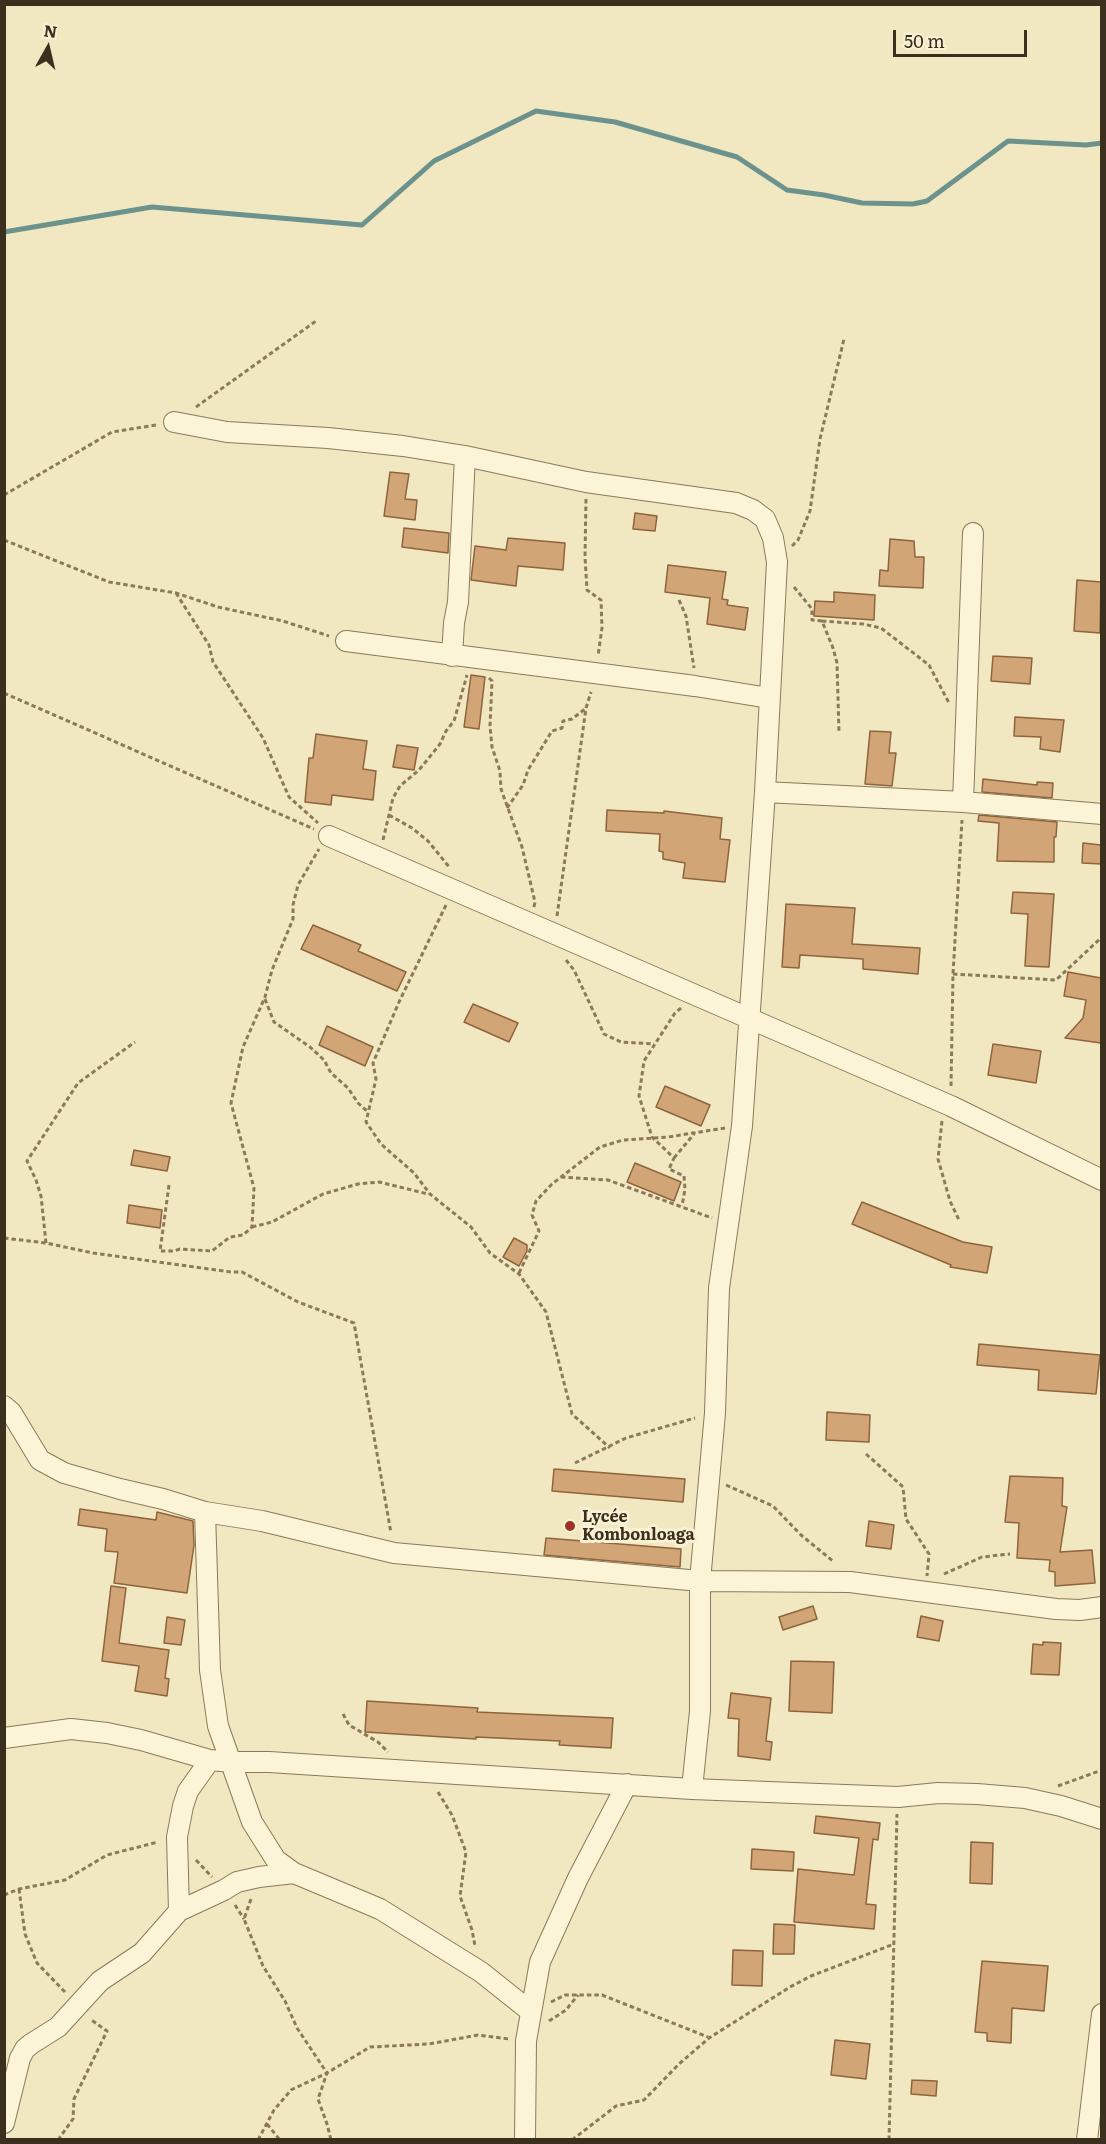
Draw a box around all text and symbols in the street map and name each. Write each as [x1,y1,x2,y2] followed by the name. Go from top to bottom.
[42,17,59,43] text: N
[18,18,78,78] north arrow
[896,18,1030,56] scale bar
[904,27,945,54] text: 50 m
[582,1507,695,1545] place label: Lycée Kombonloaga
[563,1519,577,1533] marker: Lycée Kombonloaga

